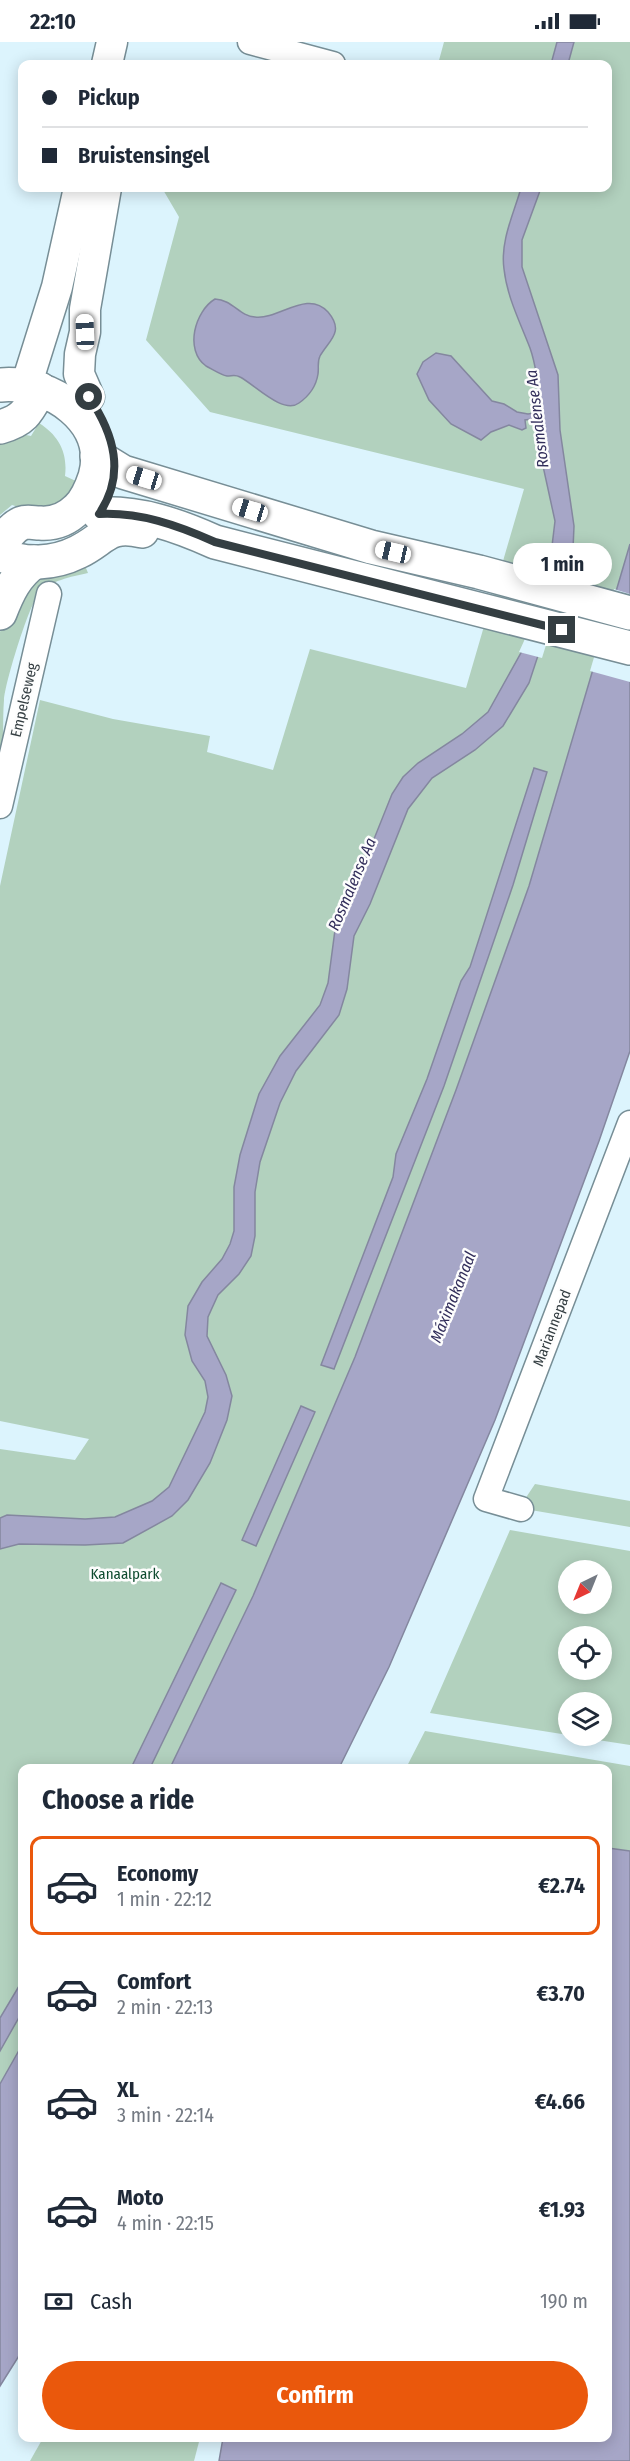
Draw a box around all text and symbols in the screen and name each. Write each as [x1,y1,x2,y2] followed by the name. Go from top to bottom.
[30,8,76,35] text: 22:10
[78,84,140,111] text: Pickup
[78,142,210,169] text: Bruistensingel
[75,314,95,350] car
[522,369,552,469] water label: Rosmalense Aa
[75,383,102,410] route start
[124,464,164,492] car
[230,496,270,524] car
[373,539,413,565] car
[512,543,612,585] callout: 1 min
[541,552,584,576] text: 1 min
[548,616,575,643] route end
[7,661,41,739] street label: Empelseweg
[324,835,380,933] water label: Rosmalense Aa
[426,1249,480,1345] water label: Máximakanaal
[529,1287,575,1369] street label: Mariannepad
[558,1560,612,1614] north arrow
[558,1560,612,1746] map controls
[91,1565,159,1583] park label: Kanaalpark
[558,1626,612,1680] button: locate
[558,1692,612,1746] button: layers
[42,1784,194,1816] text: Choose a ride
[45,1859,99,1913] icon: car
[117,1860,198,1887] text: Economy
[538,1872,585,1899] text: €2.74
[117,1887,212,1911] text: 1 min · 22:12
[45,1967,99,2021] icon: car
[117,1968,191,1995] text: Comfort
[537,1980,585,2007] text: €3.70
[117,1995,213,2019] text: 2 min · 22:13
[45,2075,99,2129] icon: car
[117,2076,139,2103] text: XL
[535,2088,585,2115] text: €4.66
[117,2103,214,2127] text: 3 min · 22:14
[45,2183,99,2237] icon: car
[117,2184,164,2211] text: Moto
[539,2196,585,2223] text: €1.93
[117,2211,214,2235] text: 4 min · 22:15
[42,2285,75,2318] icon: cash
[90,2288,133,2315] text: Cash
[540,2289,588,2313] text: 190 m
[42,2361,588,2430] button: Confirm

